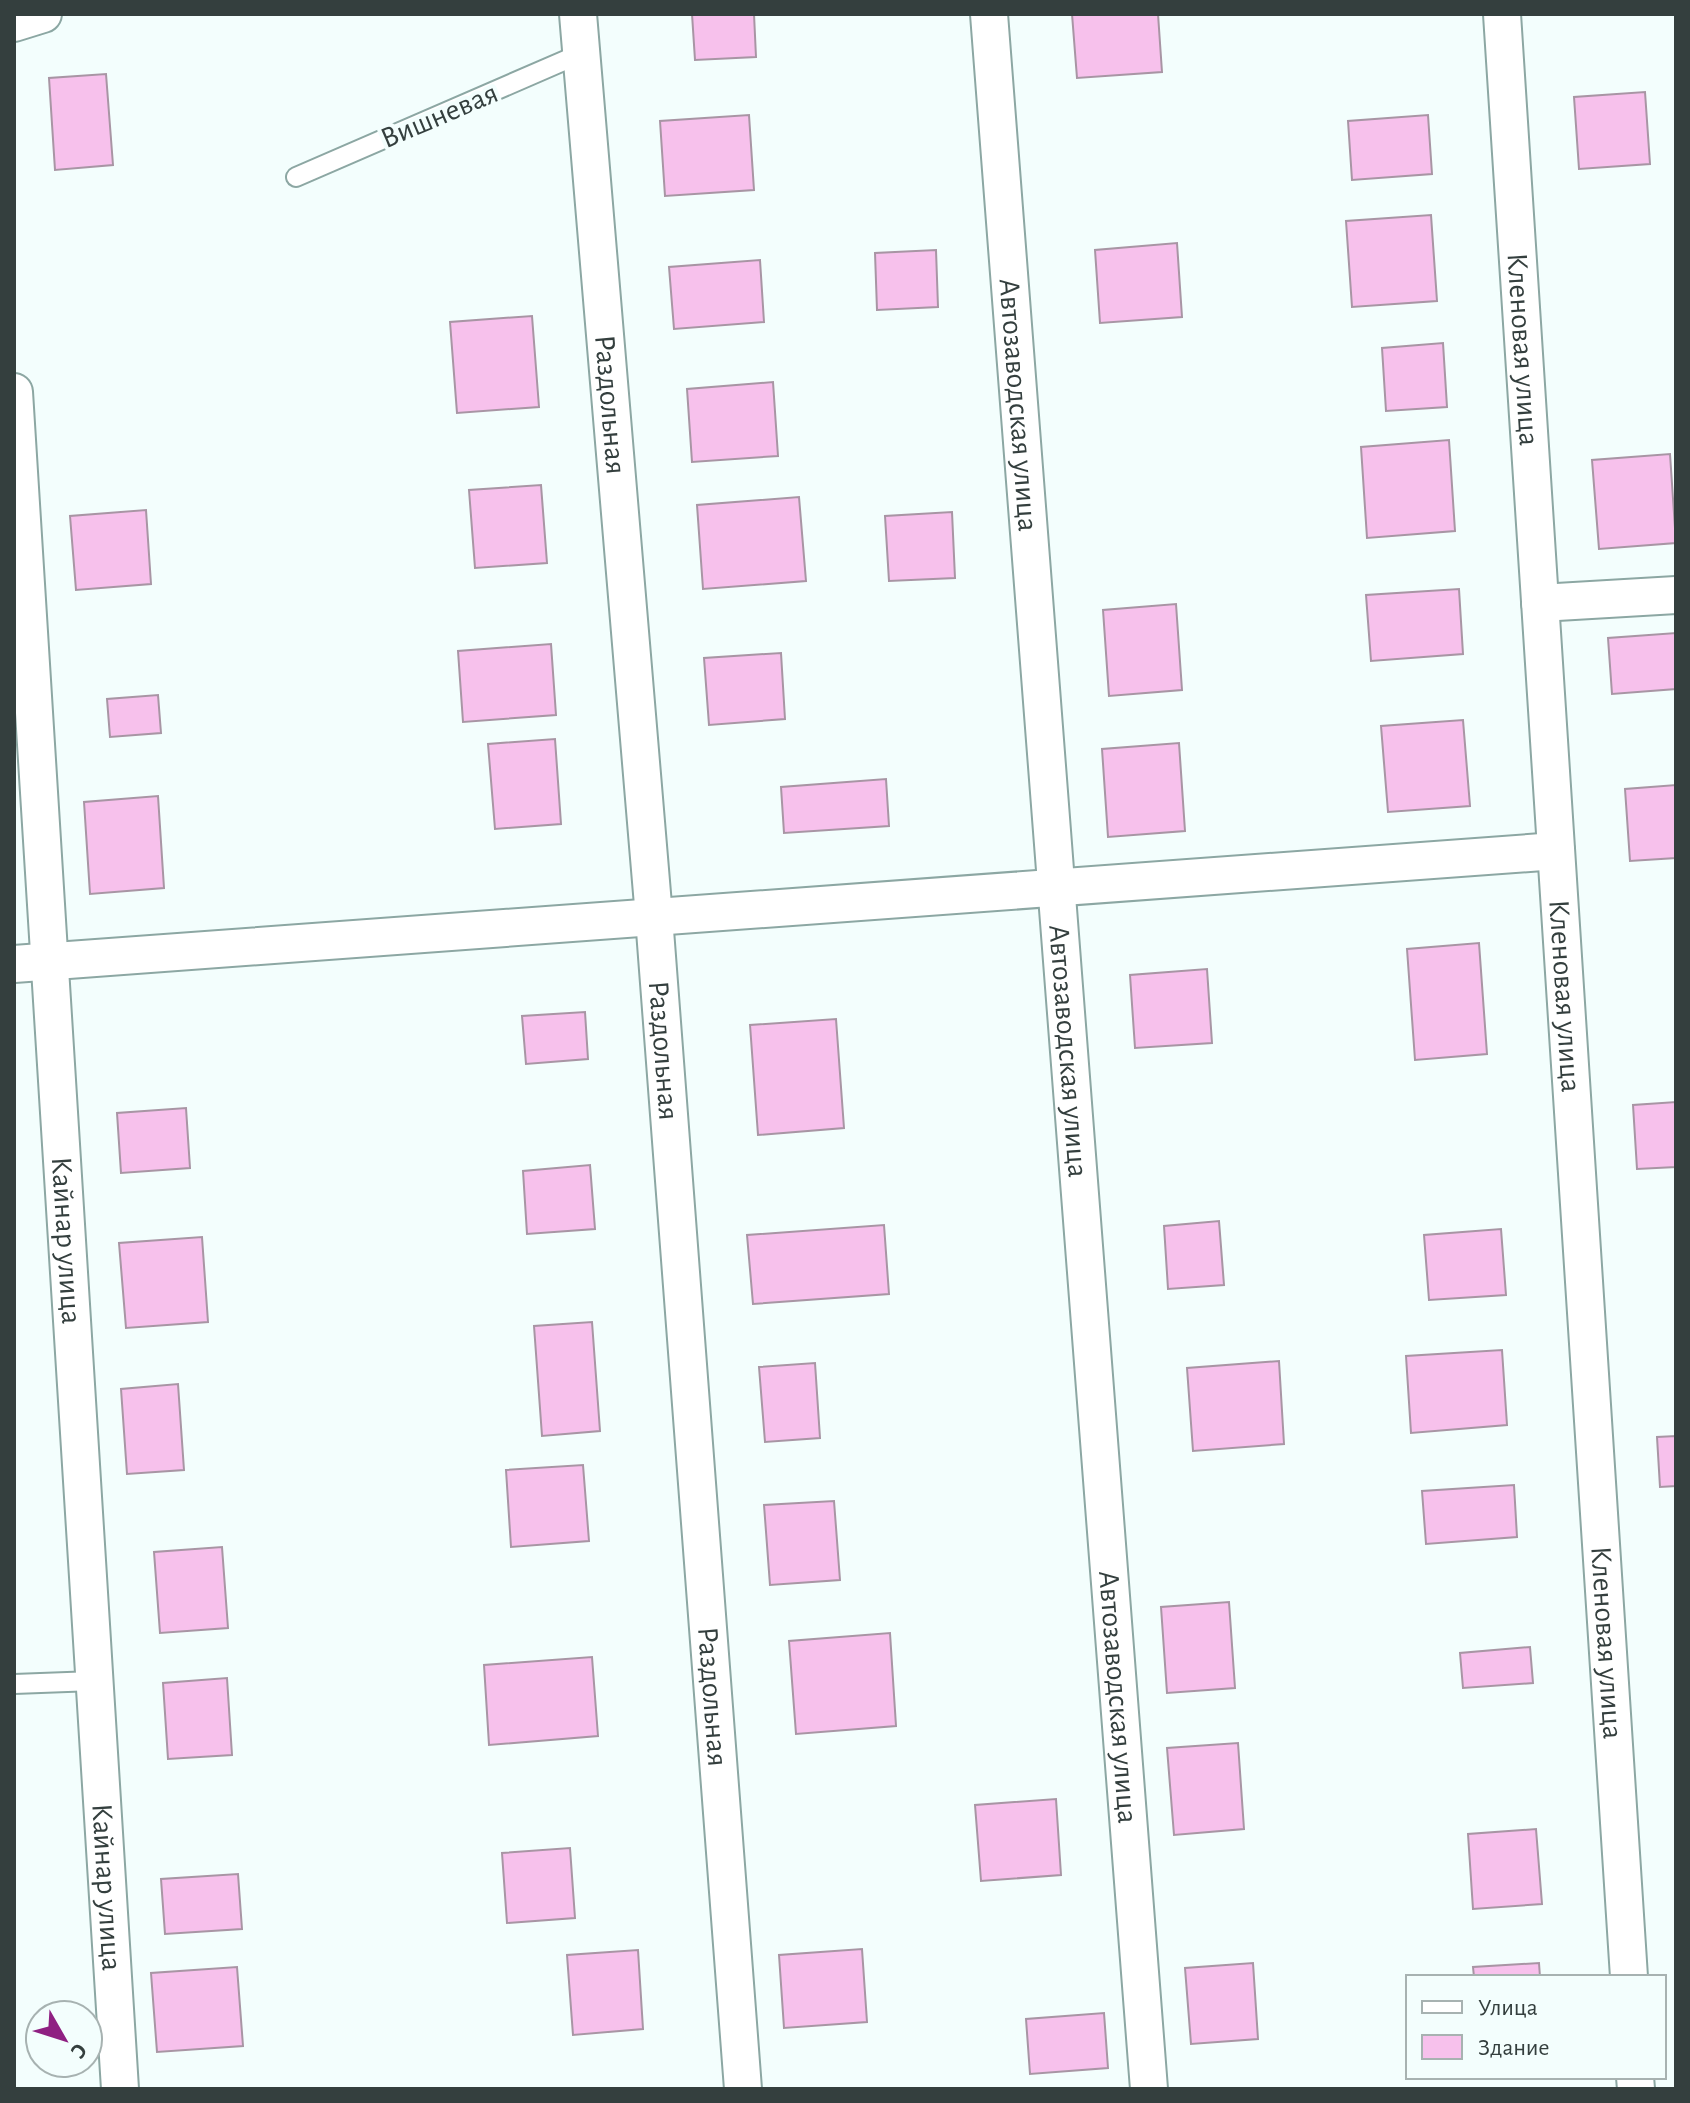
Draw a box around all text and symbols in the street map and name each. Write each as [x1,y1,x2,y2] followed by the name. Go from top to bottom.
[376,78,502,154] street label: Вишневая
[1501,252,1544,447] street label: Кленовая улица
[993,277,1043,533] street label: Автозаводская улица
[589,334,631,476] street label: Раздольная
[1543,899,1586,1093] street label: Кленовая улица
[1043,923,1093,1179] street label: Автозаводская улица
[643,980,683,1121] street label: Раздольная
[46,1156,86,1325] street label: Кайнар улица
[1585,1545,1628,1740] street label: Кленовая улица
[1093,1569,1142,1825] street label: Автозаводская улица
[692,1626,732,1768] street label: Раздольная
[86,1803,127,1972] street label: Кайнар улица
[1406,1975,1666,2079] legend
[1478,1996,1538,2020] text: Улица
[24,1999,104,2079] north arrow
[1478,2036,1549,2060] text: Здание
[66,2039,91,2063] text: С

